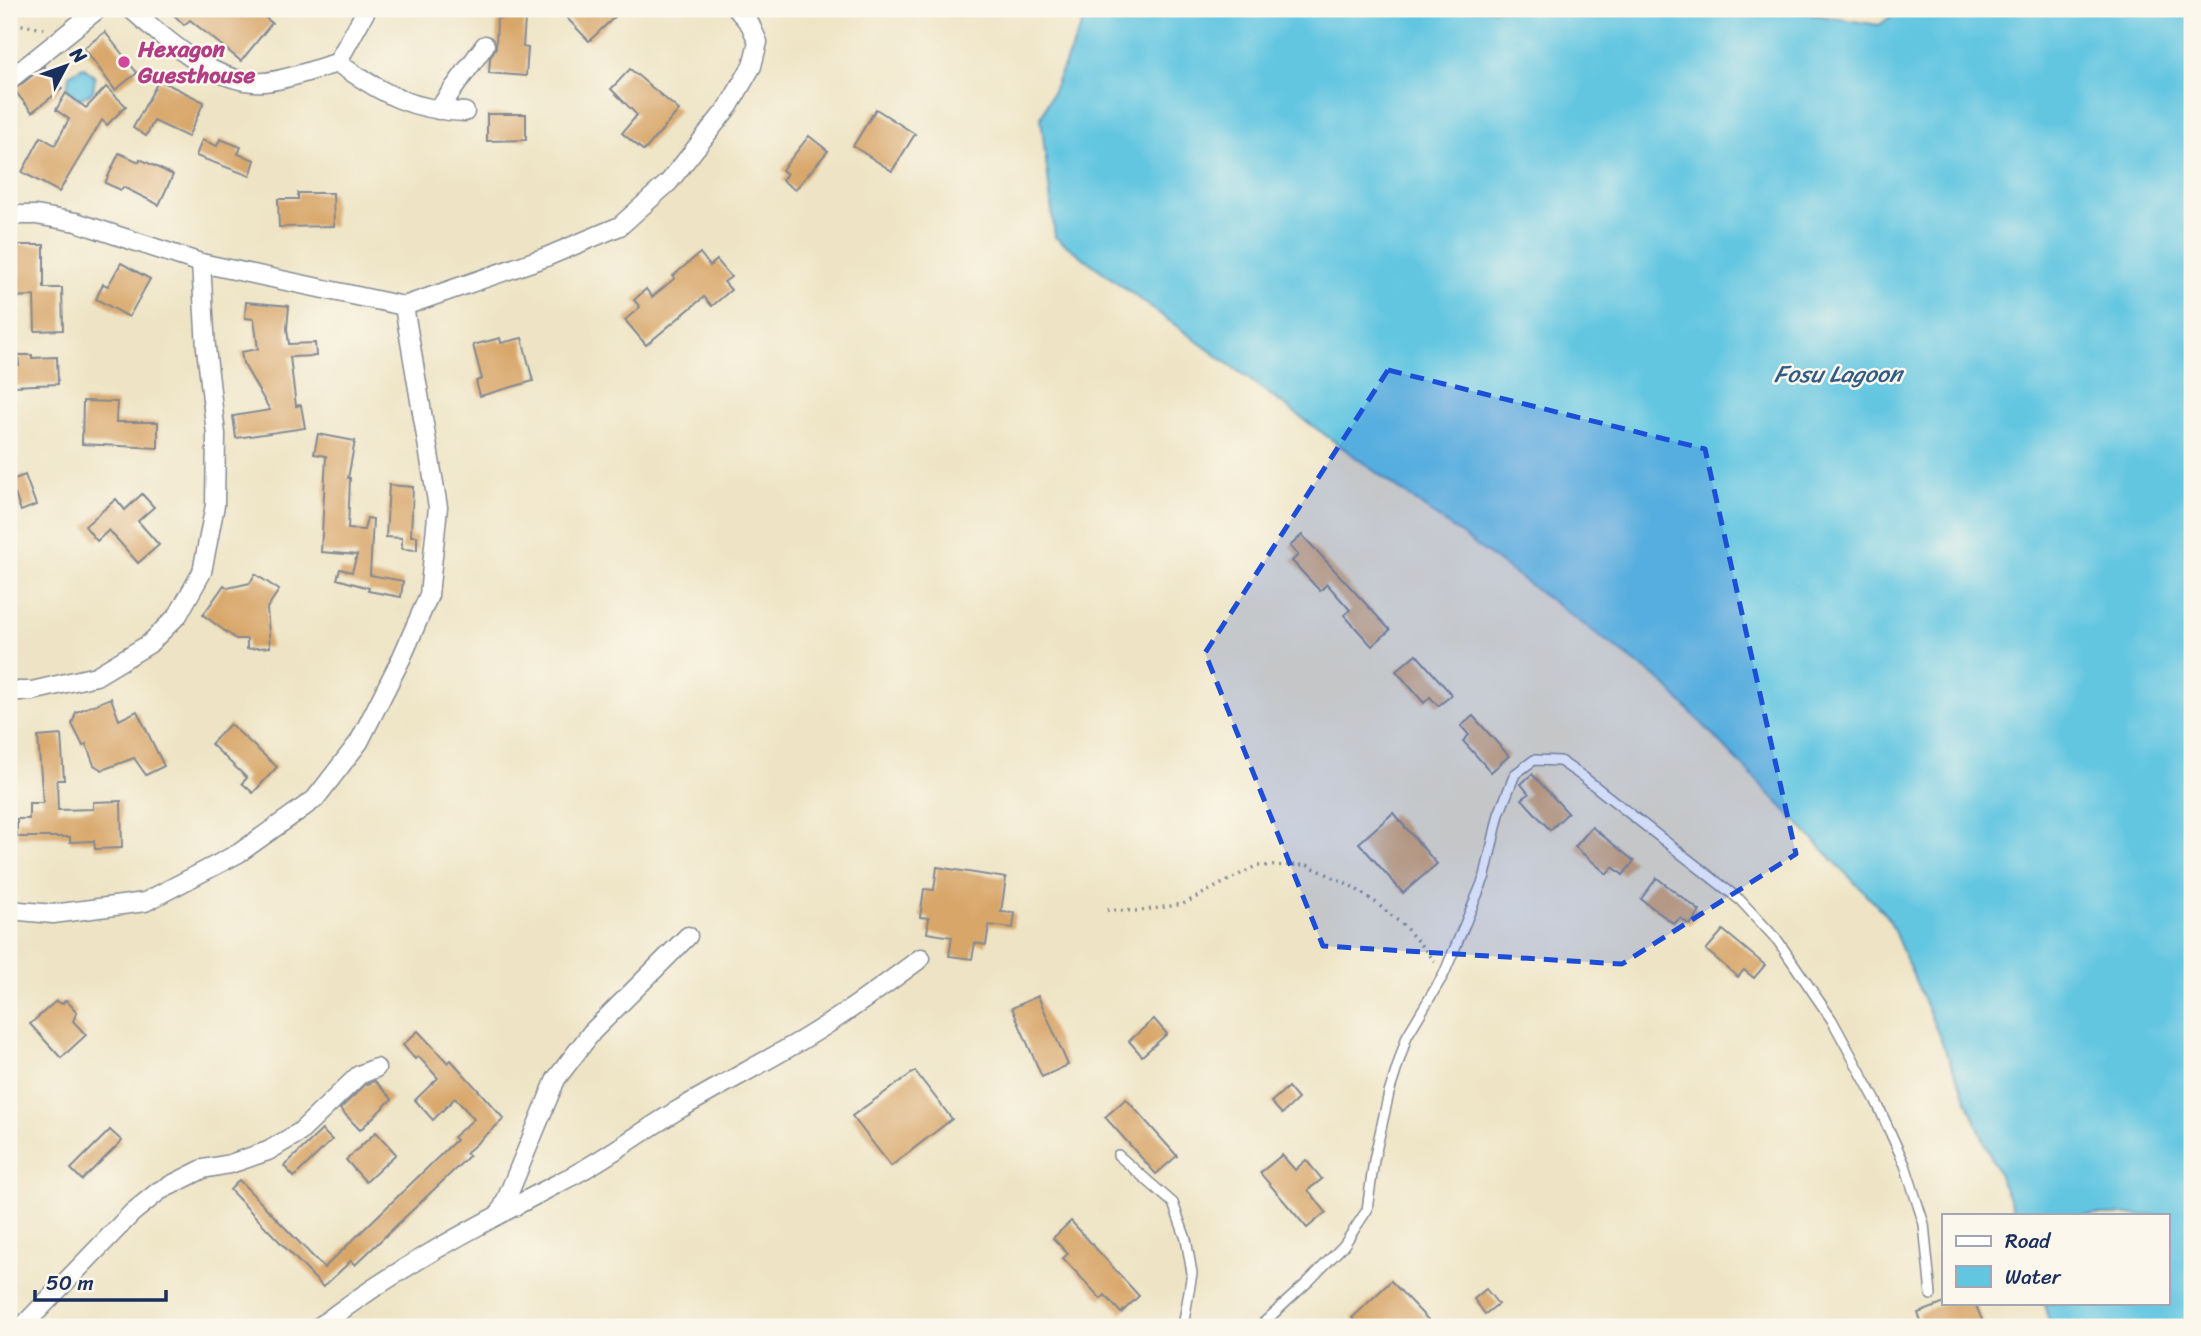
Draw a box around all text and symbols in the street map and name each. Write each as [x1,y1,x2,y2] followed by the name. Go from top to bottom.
[137,29,255,96] place label: Hexagon Guesthouse
[32,32,102,102] north arrow
[61,39,96,72] text: N
[116,54,132,70] marker: Hexagon Guesthouse
[1774,353,1905,395] water label: Fosu Lagoon
[1942,1214,2170,1304] legend
[2005,1222,2052,1260] text: Road
[2005,1258,2062,1296] text: Water
[35,1259,166,1303] scale bar
[46,1264,94,1302] text: 50 m

